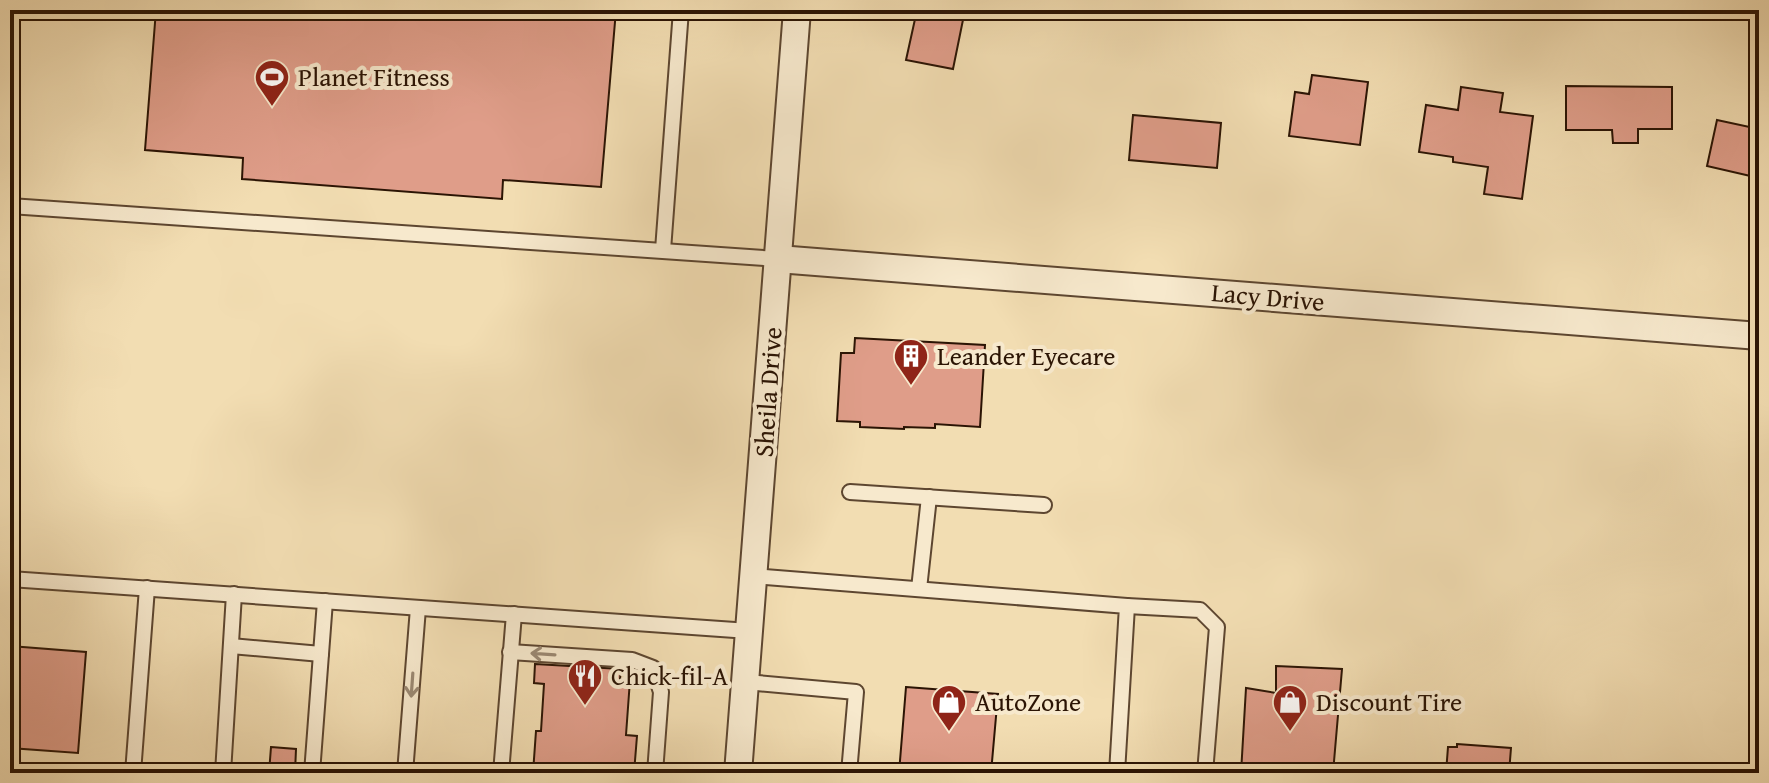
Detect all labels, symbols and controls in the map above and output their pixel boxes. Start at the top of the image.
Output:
place label: Planet Fitness [298,57,450,96]
sports icon: Planet Fitness [253,58,291,108]
street label: Lacy Drive [1210,272,1326,321]
street label: Sheila Drive [743,326,792,458]
place label: Leander Eyecare [937,336,1115,375]
building icon: Leander Eyecare [892,337,930,387]
one-way arrow [530,646,557,661]
place label: Chick-fil-A [611,656,728,695]
restaurant icon: Chick-fil-A [566,657,604,707]
one-way arrow [404,671,419,698]
place label: AutoZone [975,682,1081,721]
place label: Discount Tire [1316,682,1462,721]
shop icon: AutoZone [930,683,968,733]
shop icon: Discount Tire [1271,683,1309,733]

